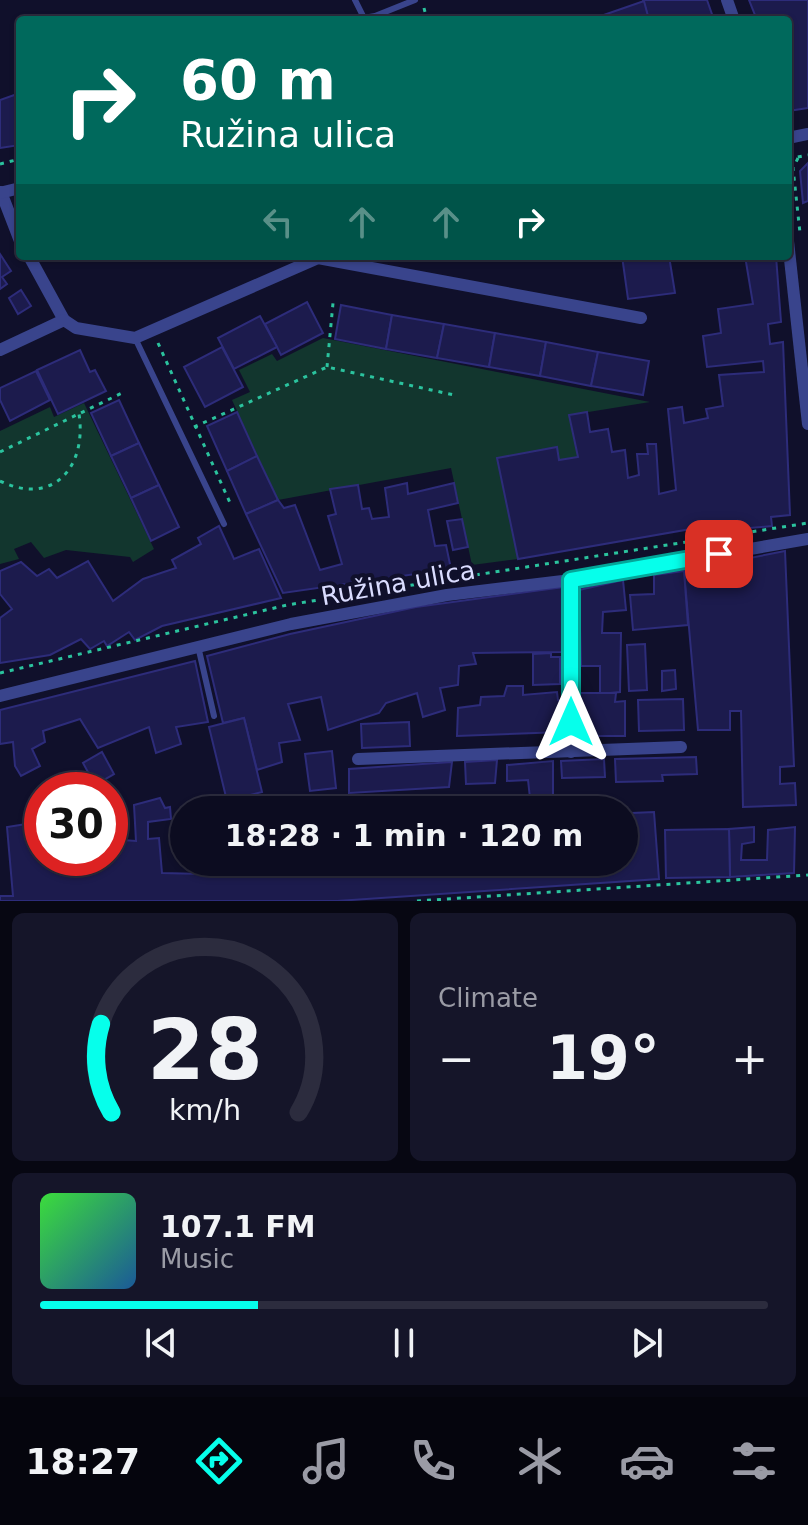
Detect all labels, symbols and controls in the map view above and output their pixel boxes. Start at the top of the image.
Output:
text: 60 m [180,47,336,112]
icon: right [48,48,152,152]
text: Ružina ulica [180,114,396,155]
icon: left [256,200,300,244]
icon: ahead [340,200,384,244]
icon: ahead [424,200,468,244]
icon: right [508,200,552,244]
pin [685,520,753,588]
icon: arrive [697,532,741,576]
street label: Ružina ulica [319,555,477,611]
position arrow [529,680,613,764]
speed limit sign: 30 [24,772,128,876]
text: 18:28 · 1 min · 120 m [225,818,583,853]
text: Climate [438,983,538,1013]
text: 28 [147,1002,263,1099]
text: 19° [546,1023,660,1093]
text: − [438,1033,475,1084]
text: + [731,1033,768,1084]
text: km/h [169,1093,241,1127]
text: 107.1 FM [160,1209,316,1244]
text: Music [160,1244,234,1274]
icon: previous [139,1321,183,1365]
icon: pause [382,1321,426,1365]
icon: next [625,1321,669,1365]
icon: directions [191,1433,247,1489]
icon: music [298,1433,354,1489]
icon: phone [405,1433,461,1489]
icon: climate [512,1433,568,1489]
icon: car [619,1433,675,1489]
icon: filters [726,1433,782,1489]
text: 18:27 [26,1441,140,1482]

